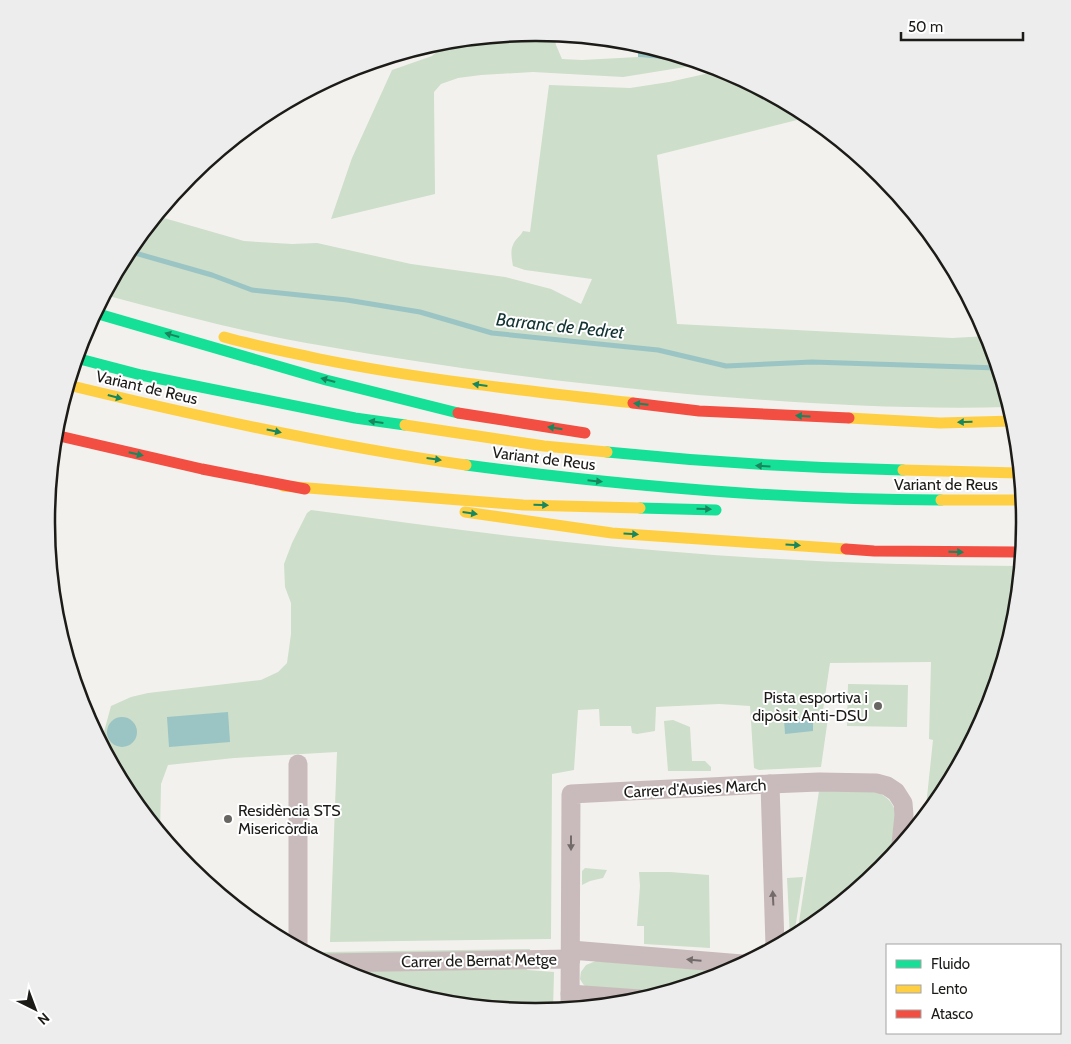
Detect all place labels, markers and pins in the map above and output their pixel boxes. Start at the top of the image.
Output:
place label: Pista esportiva i dipòsit Anti-DSU [752,688,868,725]
marker: Pista esportiva i dipòsit Anti-DSU [872,700,884,712]
place label: Residència STS Misericòrdia [238,801,341,838]
marker: Residència STS Misericòrdia [222,813,234,825]

